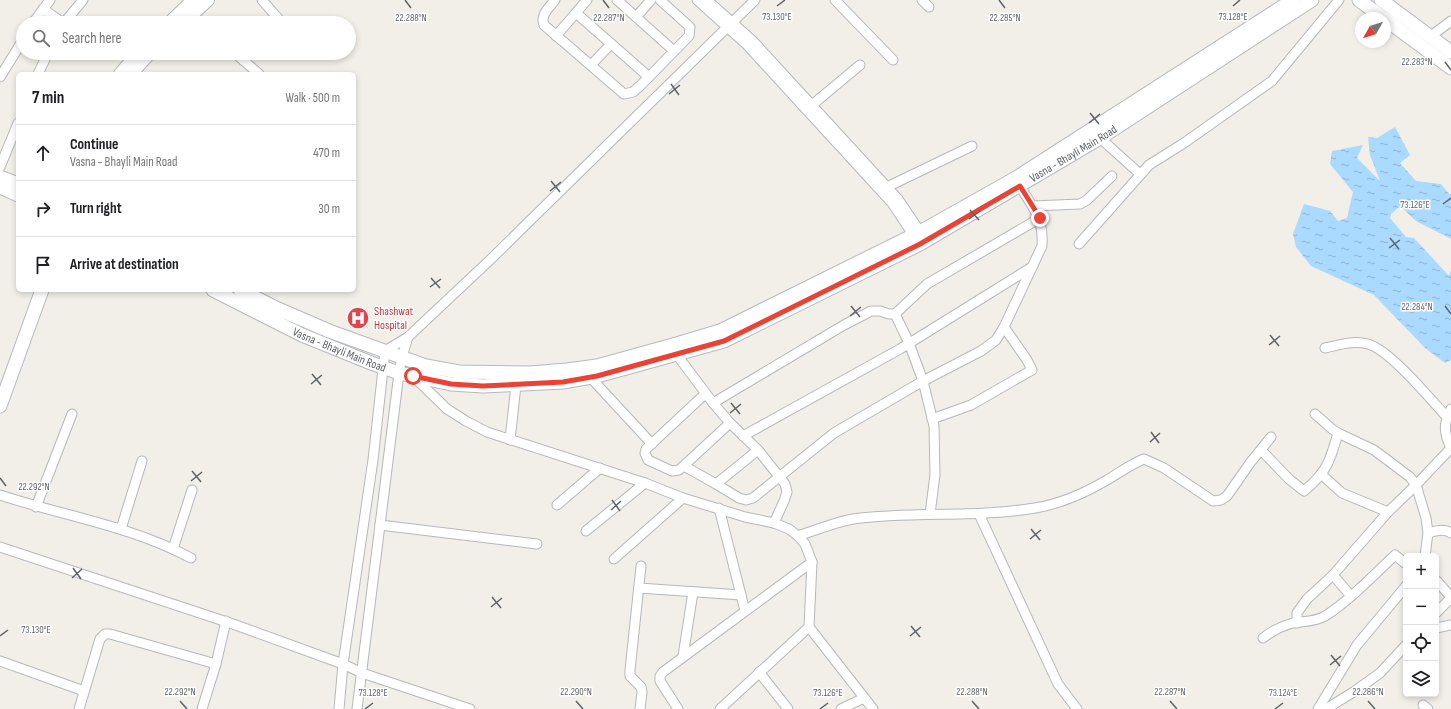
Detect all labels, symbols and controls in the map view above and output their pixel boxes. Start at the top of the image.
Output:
text: 73.130°E [762,11,792,23]
text: 73.128°E [1218,11,1248,23]
text: 22.288°N [395,12,427,24]
text: 22.287°N [593,12,625,24]
text: 22.285°N [989,12,1021,24]
north arrow [1355,12,1391,48]
search box [16,16,356,60]
icon: search [30,27,52,49]
text: Search here [62,29,122,48]
text: 22.283°N [1401,56,1433,68]
text: 7 min [32,88,64,108]
text: Walk · 500 m [286,90,340,106]
street label: Vasna - Bhayli Main Road [1027,122,1120,186]
text: Continue [70,135,119,154]
icon: ahead [32,142,54,164]
text: 470 m [313,145,340,161]
text: Vasna - Bhayli Main Road [70,154,178,170]
icon: right [32,198,54,220]
text: Turn right [70,199,122,218]
text: 73.126°E [1400,199,1430,211]
text: 30 m [318,201,340,217]
route end [1031,209,1049,227]
icon: arrive [32,254,54,276]
text: Arrive at destination [70,255,179,274]
text: 22.284°N [1401,301,1433,313]
place label: Shashwat Hospital [374,304,414,333]
hospital icon: Shashwat Hospital [345,305,371,331]
street label: Vasna - Bhayli Main Road [290,325,388,376]
route start [404,367,422,385]
text: 22.292°N [18,481,50,493]
map controls [1403,553,1439,697]
button: + [1403,553,1439,589]
button: − [1403,589,1439,625]
text: 73.130°E [21,624,51,636]
button: locate [1403,625,1439,661]
button: layers [1403,661,1439,697]
text: 22.292°N [164,686,196,698]
text: 22.290°N [560,686,592,698]
text: 22.288°N [956,686,988,698]
text: 22.287°N [1154,686,1186,698]
text: 22.286°N [1352,686,1384,698]
text: 73.128°E [358,687,388,699]
text: 73.126°E [813,687,843,699]
text: 73.124°E [1269,687,1297,699]

